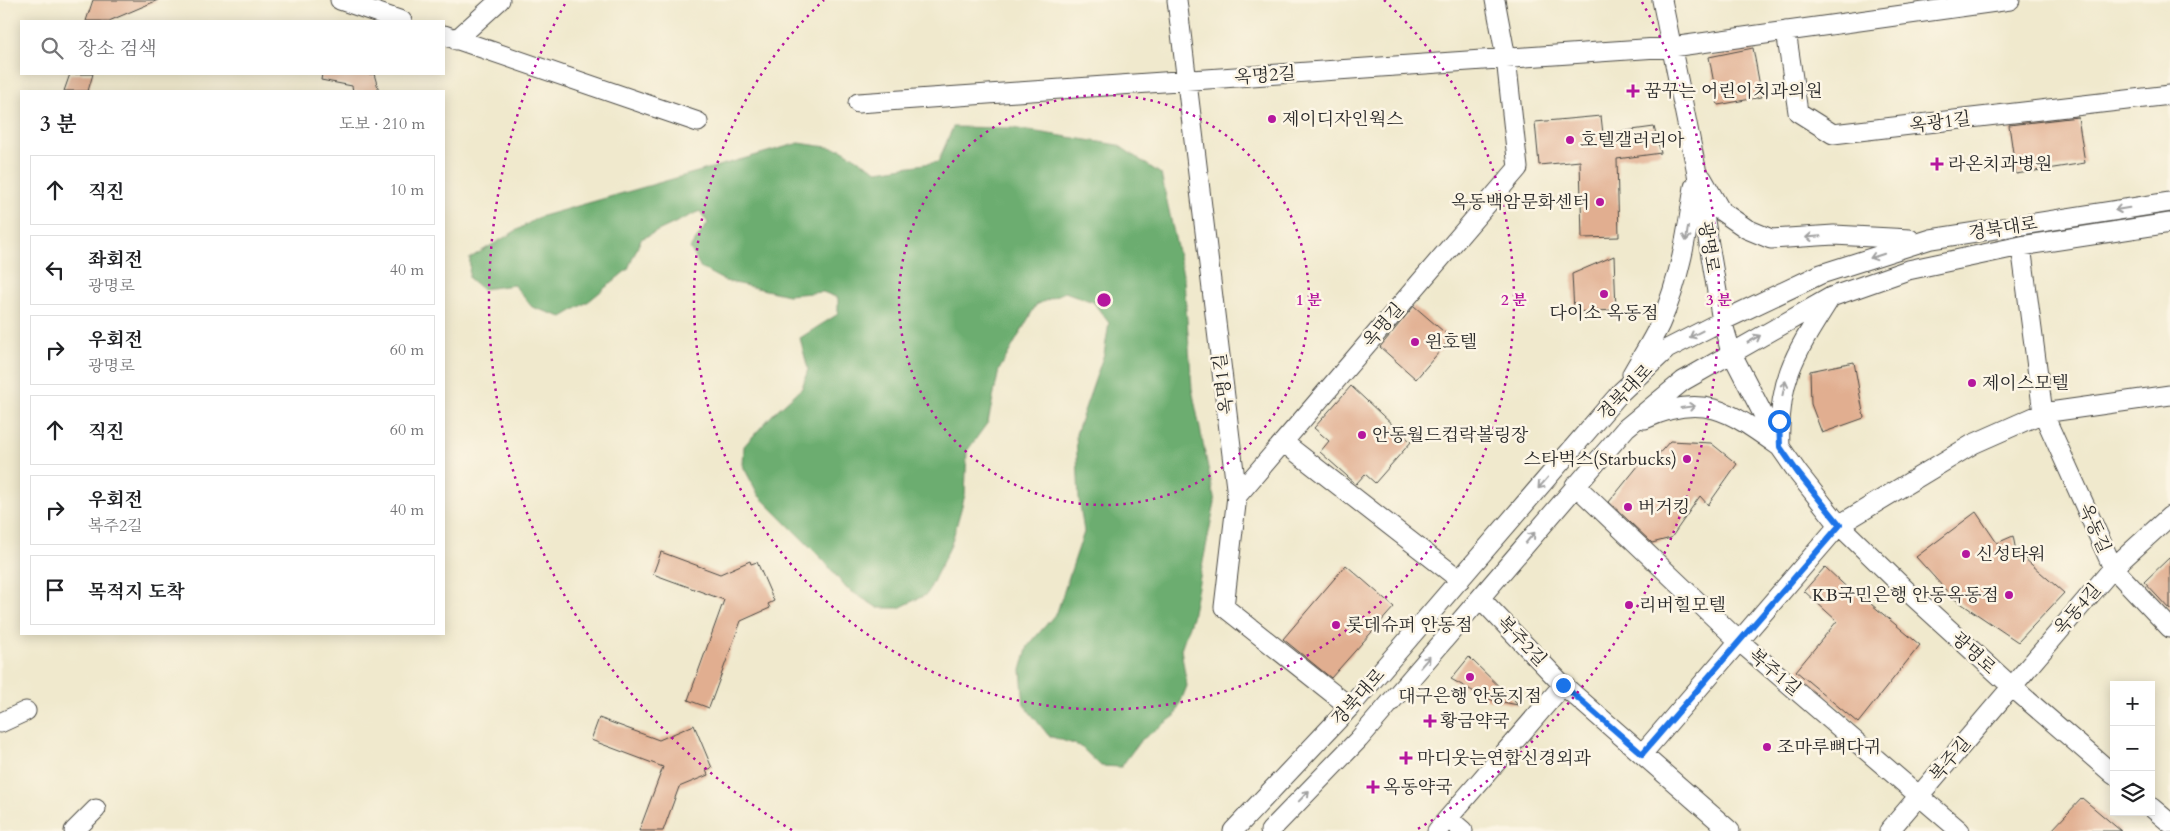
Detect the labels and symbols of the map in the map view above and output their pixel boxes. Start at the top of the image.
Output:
street label: 옥명2길 [1234,61,1297,90]
place label: 꿈꾸는 어린이치과의원 [1644,79,1823,104]
marker: 꿈꾸는 어린이치과의원 [1626,84,1640,98]
street label: 옥광1길 [1908,106,1972,139]
place label: 제이디자인웍스 [1282,107,1404,132]
marker: 제이디자인웍스 [1266,113,1278,125]
place label: 호텔갤러리아 [1580,128,1685,153]
marker: 호텔갤러리아 [1564,134,1576,146]
place label: 라온치과병원 [1948,152,2052,177]
marker: 라온치과병원 [1930,157,1944,171]
place label: 옥동백암문화센터 [1451,190,1590,215]
marker: 옥동백암문화센터 [1594,196,1606,208]
one-way arrow [2114,205,2130,215]
street label: 경북대로 [1967,211,2039,246]
street label: 광명로 [1692,219,1725,275]
one-way arrow [1682,225,1692,241]
one-way arrow [1805,232,1821,242]
one-way arrow [1869,251,1885,261]
marker: 다이소 옥동점 [1598,288,1610,300]
text: 1 분 [1296,290,1322,310]
text: 2 분 [1501,290,1527,310]
text: 3 분 [1706,290,1732,310]
centre of rings [1095,291,1113,309]
street label: 옥명길 [1357,297,1410,353]
place label: 다이소 옥동점 [1549,301,1659,326]
place label: 윈호텔 [1425,330,1477,355]
one-way arrow [1689,330,1704,339]
one-way arrow [1746,334,1761,344]
marker: 윈호텔 [1409,336,1421,348]
street label: 옥명1길 [1207,352,1240,416]
street label: 경북대로 [1592,359,1659,426]
place label: 제이스모텔 [1982,371,2069,396]
marker: 제이스모텔 [1966,377,1978,389]
one-way arrow [1780,381,1789,397]
one-way arrow [1679,401,1695,411]
route start [1768,410,1791,433]
place label: 안동월드컵락볼링장 [1372,423,1529,448]
marker: 안동월드컵락볼링장 [1356,429,1368,441]
place label: 스타벅스(Starbucks) [1524,447,1677,472]
marker: 스타벅스(Starbucks) [1681,453,1693,465]
one-way arrow [1538,476,1549,489]
place label: 버거킹 [1638,495,1690,520]
street label: 옥동길 [2073,499,2117,557]
marker: 버거킹 [1622,501,1634,513]
one-way arrow [1524,532,1536,545]
place label: 신성타워 [1976,542,2046,567]
marker: 신성타워 [1960,548,1972,560]
street label: 옥동4길 [2048,578,2107,641]
place label: KB국민은행 안동옥동점 [1812,583,1999,608]
marker: KB국민은행 안동옥동점 [2003,589,2015,601]
place label: 리버힐모텔 [1639,593,1726,618]
marker: 리버힐모텔 [1623,599,1635,611]
street label: 복주2길 [1491,611,1552,672]
place label: 롯데슈퍼 안동점 [1346,613,1473,638]
marker: 롯데슈퍼 안동점 [1330,619,1342,631]
street label: 광명로 [1946,626,2001,680]
street label: 복주1길 [1743,643,1806,702]
one-way arrow [1419,656,1430,669]
street label: 경북대로 [1326,663,1391,732]
marker: 대구은행 안동지점 [1464,671,1476,683]
route end [1552,674,1575,697]
place label: 대구은행 안동지점 [1398,684,1542,709]
place label: 황금약국 [1440,709,1510,734]
marker: 황금약국 [1424,715,1436,727]
street label: 복주길 [1924,731,1977,787]
place label: 조마루뼈다귀 [1777,735,1881,760]
marker: 조마루뼈다귀 [1761,741,1773,753]
place label: 마디웃는연합신경외과 [1417,746,1591,771]
marker: 마디웃는연합신경외과 [1399,751,1413,765]
place label: 옥동약국 [1383,775,1453,800]
marker: 옥동약국 [1367,781,1379,793]
one-way arrow [1298,790,1310,802]

